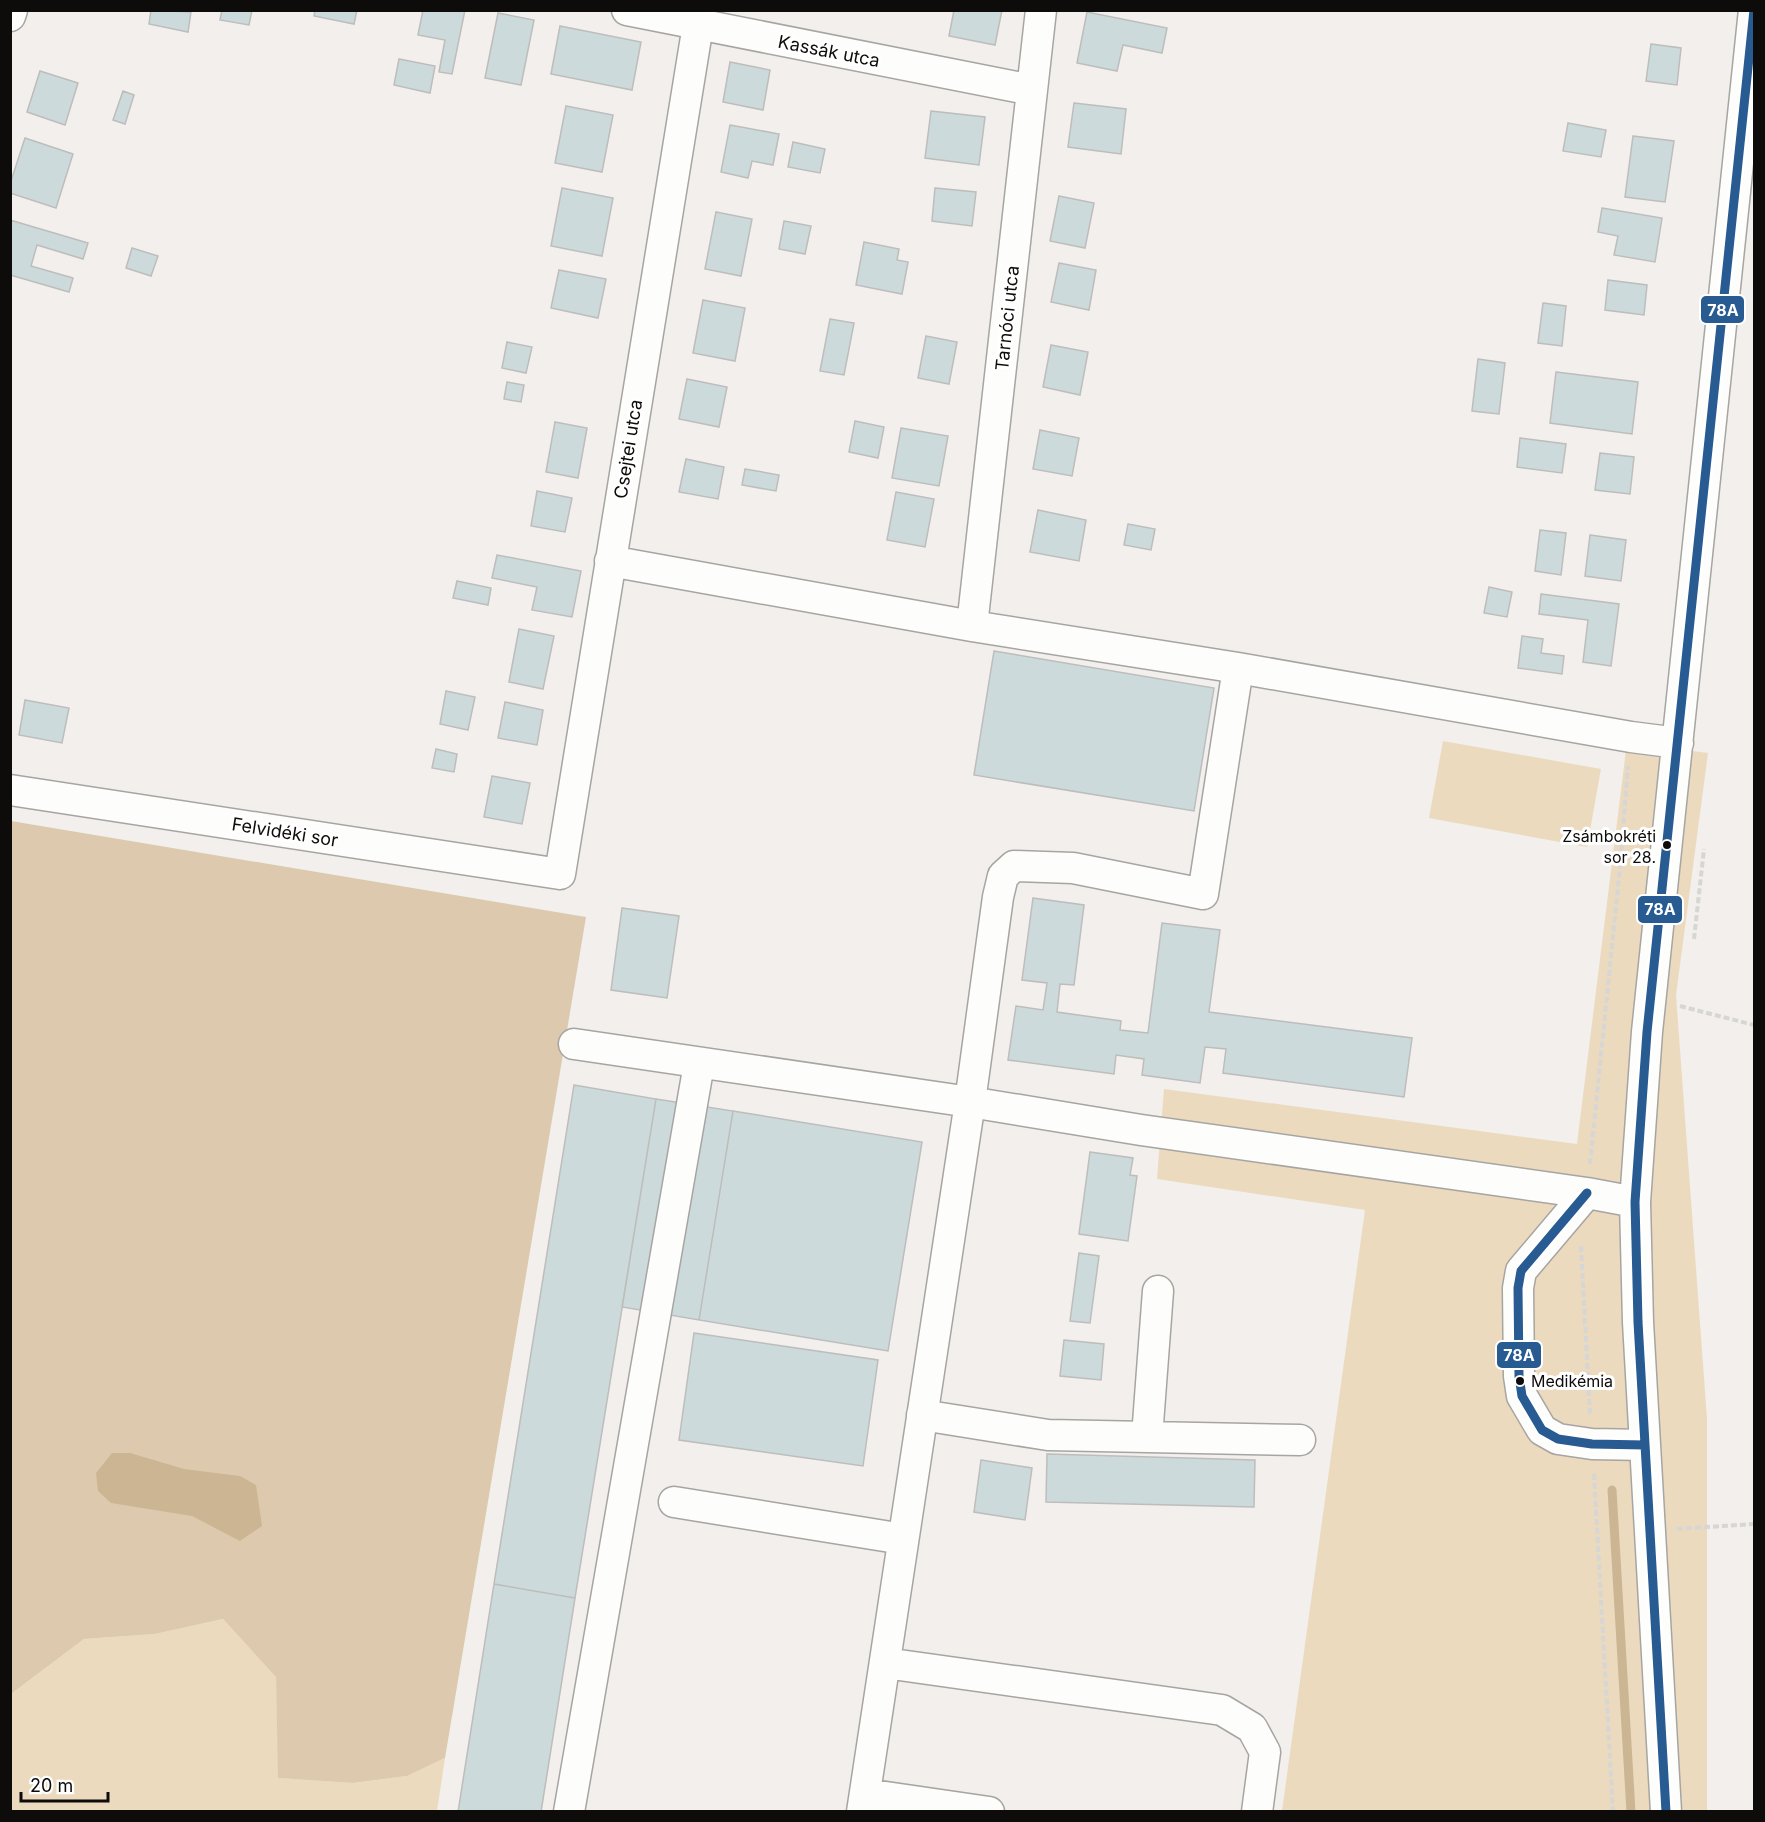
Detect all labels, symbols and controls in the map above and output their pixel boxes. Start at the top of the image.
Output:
street label: Kassák utca [776,31,882,71]
street label: Tarnóci utca [991,264,1023,372]
line badge: 78A [1700,295,1745,324]
text: 78A [1707,300,1739,320]
street label: Csejtei utca [610,398,646,500]
street label: Felvidéki sor [230,813,340,851]
place label: Zsámbokréti sor 28. [1562,826,1656,867]
marker: Zsámbokréti sor 28. [1661,839,1673,851]
line badge: 78A [1637,895,1683,924]
text: 78A [1644,899,1676,919]
line badge: 78A [1496,1341,1542,1369]
text: 78A [1503,1345,1535,1365]
place label: Medikémia [1531,1371,1613,1391]
marker: Medikémia [1514,1375,1526,1387]
scale bar [21,1765,108,1803]
text: 20 m [30,1775,73,1796]

